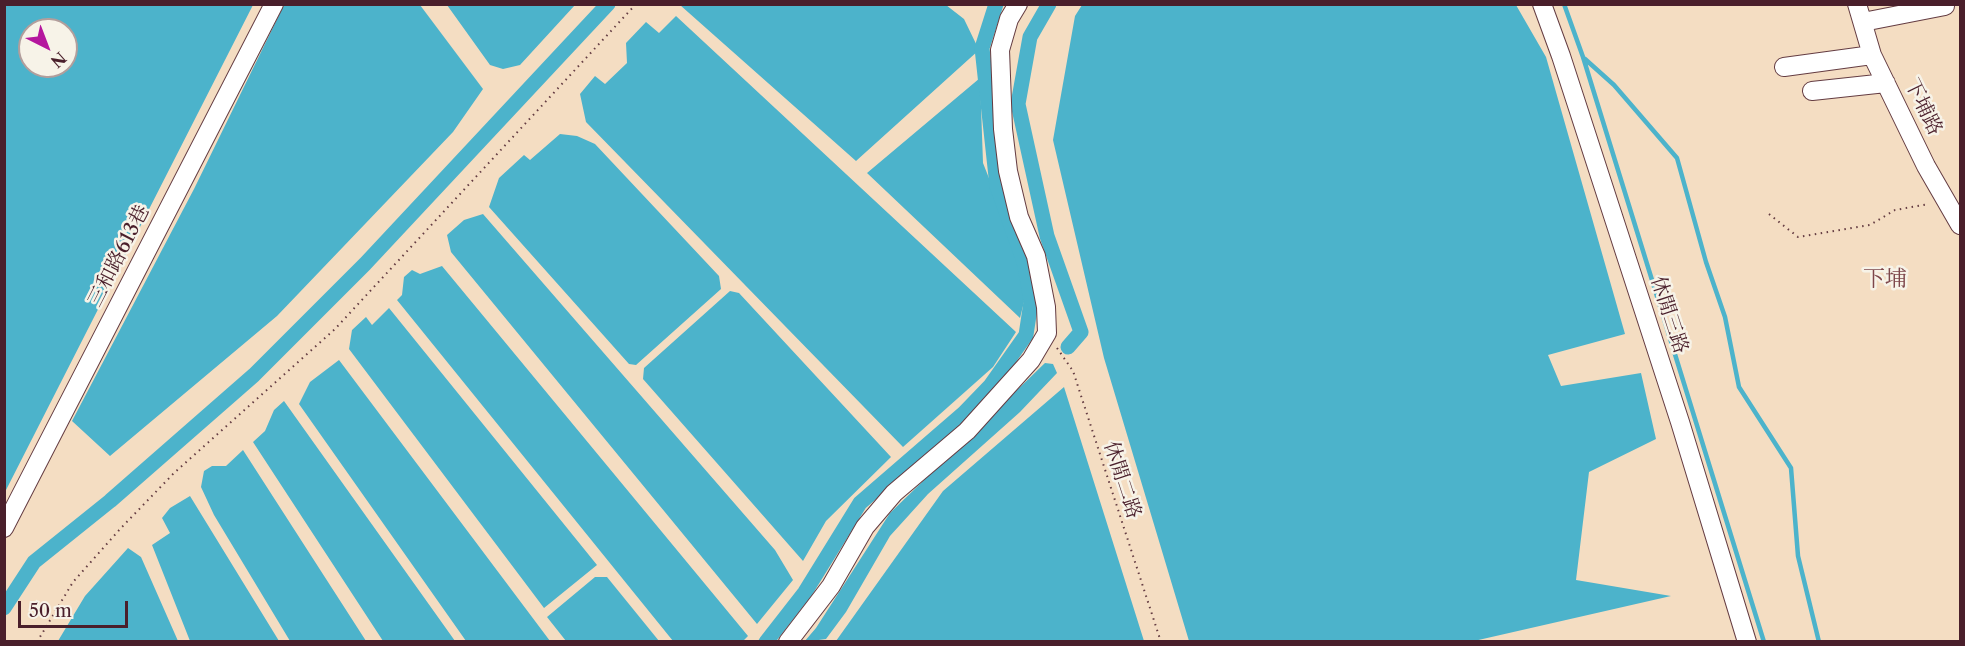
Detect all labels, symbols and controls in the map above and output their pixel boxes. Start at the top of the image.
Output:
north arrow [18,18,78,78]
text: N [47,48,71,72]
street label: 下埔路 [1899,75,1947,139]
street label: 三和路613巷 [83,201,155,311]
district label: 下埔 [1863,267,1907,293]
street label: 休閒三路 [1645,273,1693,357]
street label: 休閒二路 [1098,438,1146,522]
scale bar [21,589,130,627]
text: 50 m [29,600,72,622]

